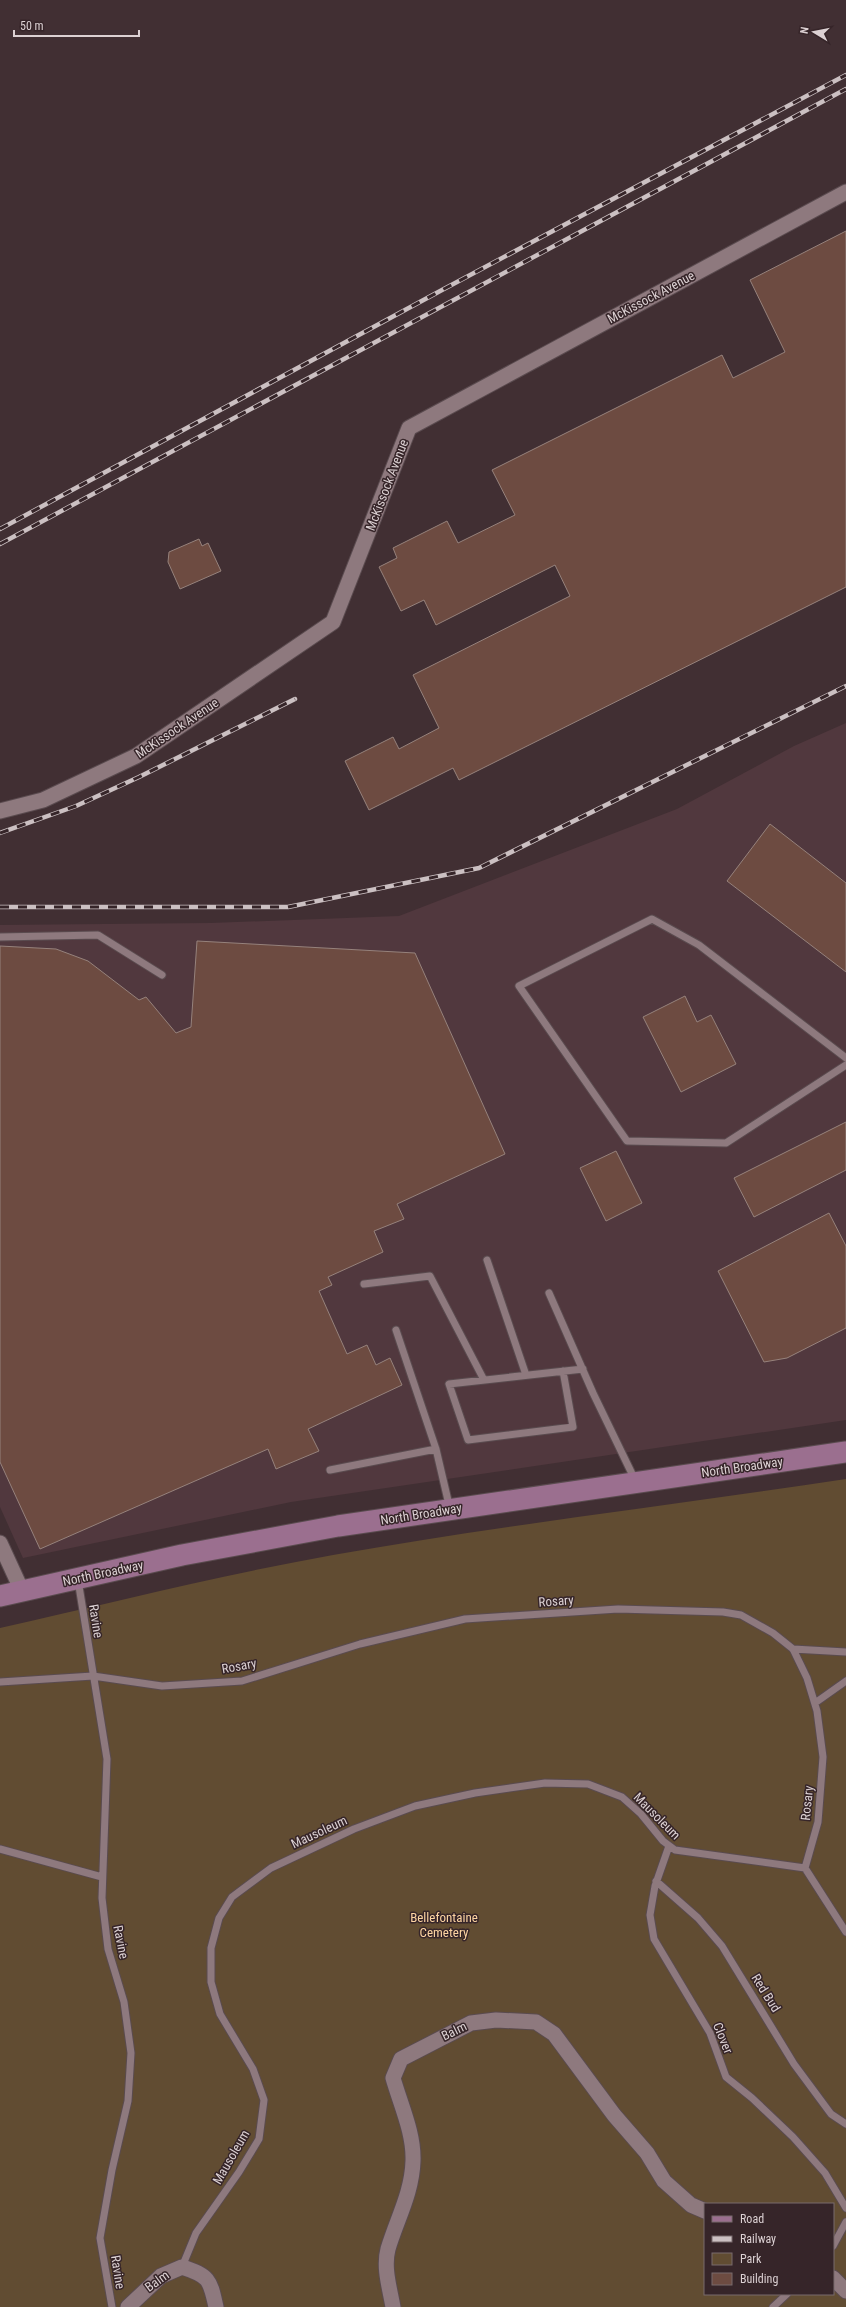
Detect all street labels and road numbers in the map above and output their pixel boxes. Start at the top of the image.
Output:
street label: McKissock Avenue [605,268,697,326]
street label: McKissock Avenue [363,437,411,533]
street label: McKissock Avenue [133,695,221,761]
street label: North Broadway [700,1454,784,1480]
street label: North Broadway [379,1500,463,1528]
street label: North Broadway [61,1557,145,1589]
street label: Rosary [538,1592,575,1610]
street label: Ravine [86,1603,106,1639]
street label: Rosary [220,1655,258,1676]
street label: Rosary [798,1784,816,1821]
street label: Mausoleum [631,1790,683,1842]
street label: Mausoleum [289,1813,349,1851]
street label: Ravine [110,1924,132,1960]
street label: Red Bud [748,1971,784,2015]
street label: Balm [439,2019,469,2043]
street label: Clover [710,2020,736,2056]
street label: Mausoleum [210,2127,252,2187]
street label: Ravine [108,2254,128,2290]
street label: Balm [142,2267,172,2295]

